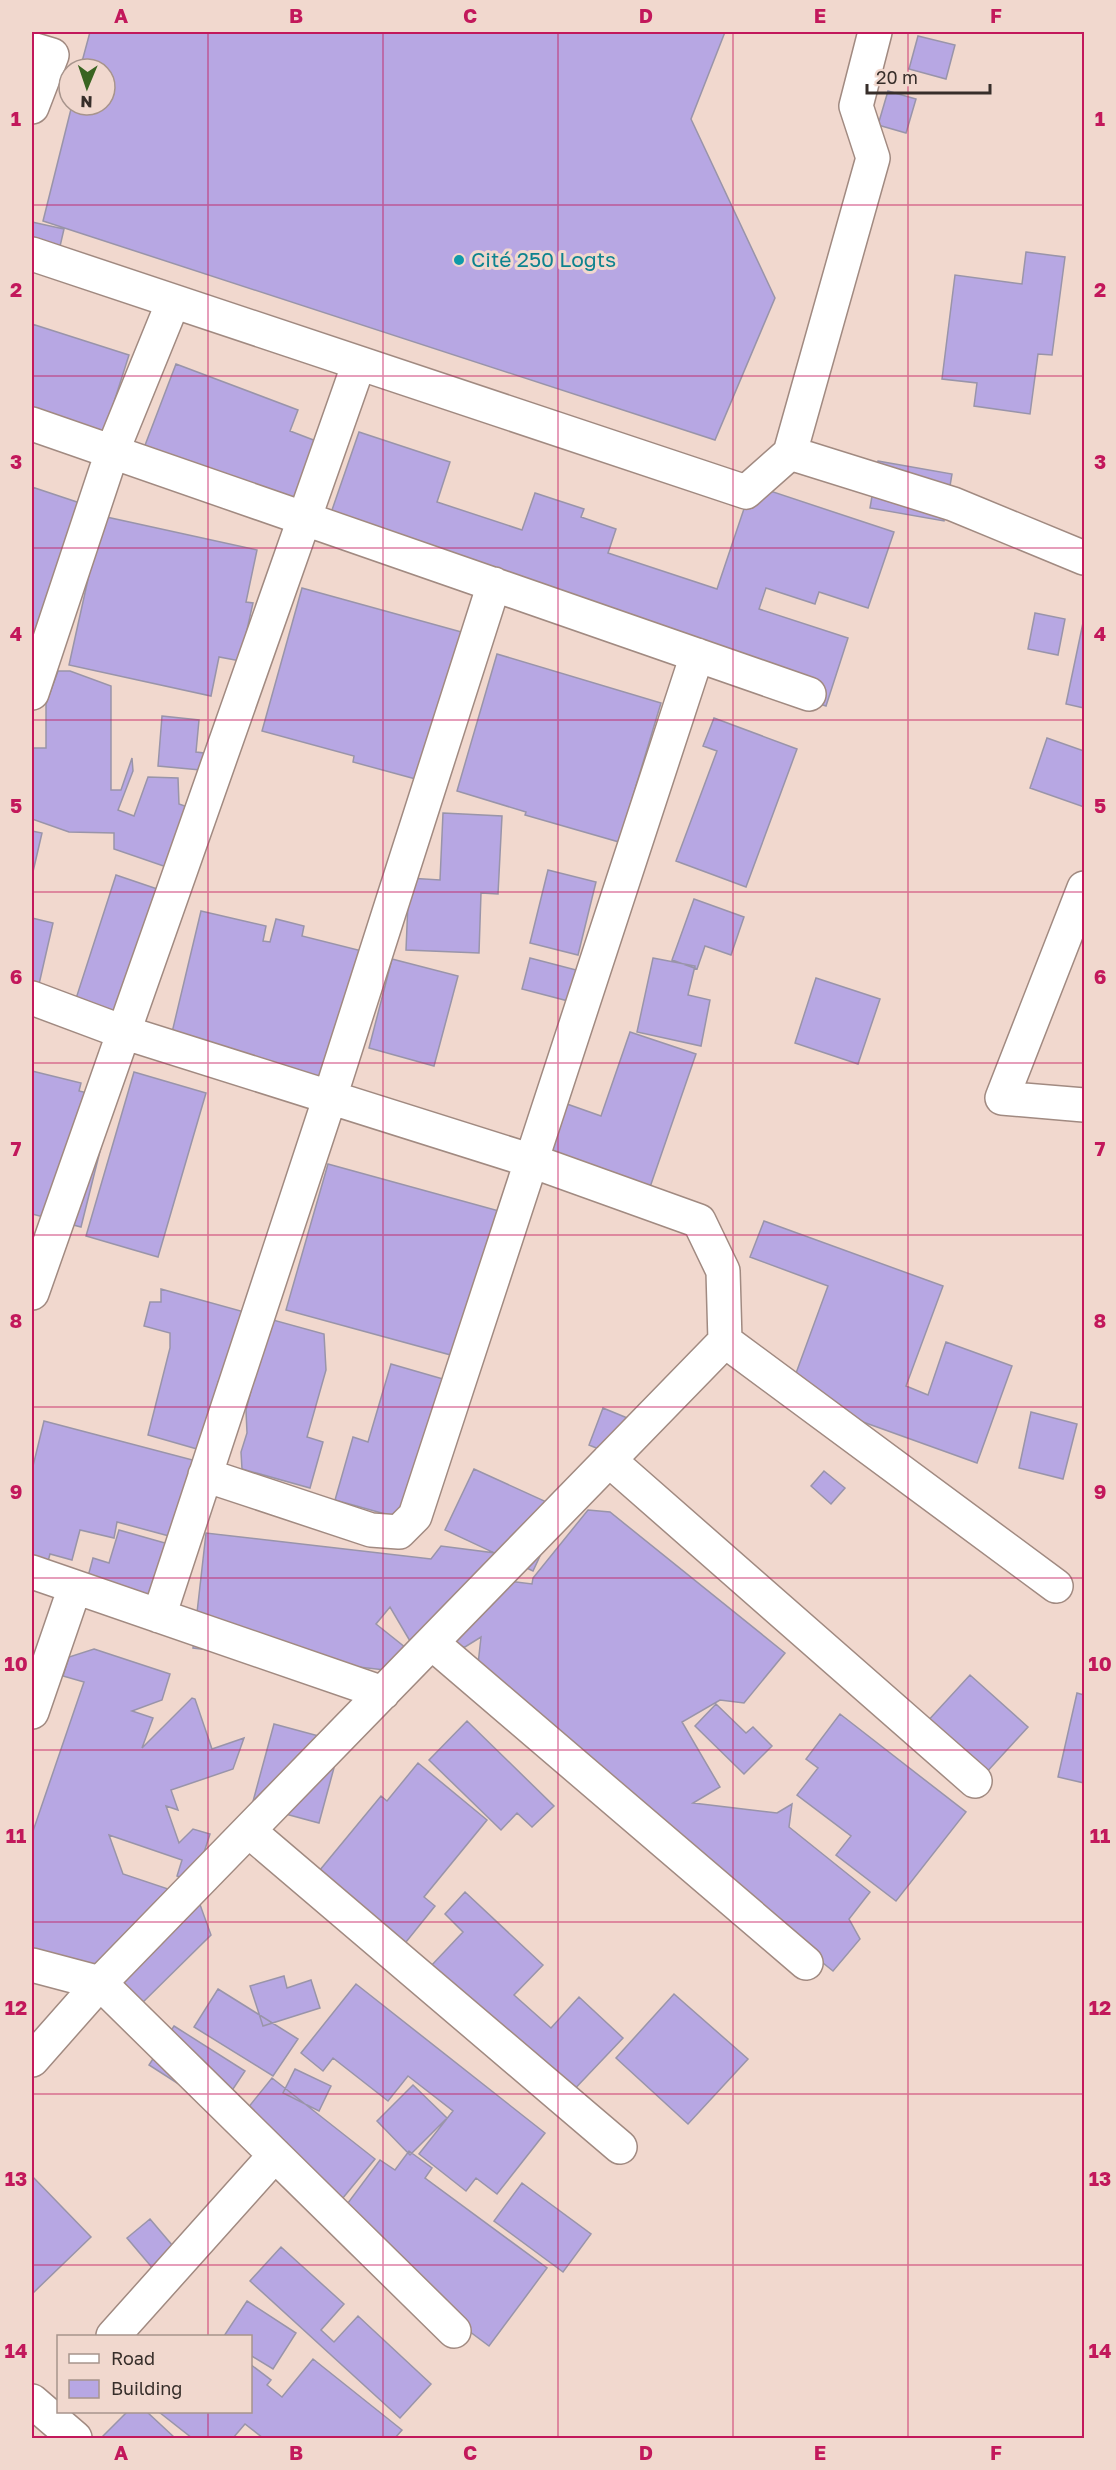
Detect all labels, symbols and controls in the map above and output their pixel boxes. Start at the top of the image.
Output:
text: A [114,3,128,27]
text: B [289,3,303,27]
text: C [463,3,477,27]
text: D [639,3,653,27]
text: E [814,3,826,27]
text: F [990,3,1002,27]
north arrow [57,57,117,117]
scale bar [867,57,990,95]
text: 20 m [876,66,918,88]
text: N [80,92,93,112]
text: 1 [11,106,21,130]
text: 1 [1095,106,1105,130]
place label: Cité 250 Logts [471,246,616,272]
marker: Cité 250 Logts [452,253,466,267]
text: 2 [10,277,22,301]
text: 2 [1094,277,1106,301]
text: 3 [10,449,22,473]
text: 3 [1094,449,1106,473]
text: 4 [10,621,22,645]
text: 4 [1094,621,1106,645]
text: 5 [10,793,22,817]
text: 5 [1094,793,1106,817]
text: 6 [10,964,22,988]
text: 6 [1094,964,1106,988]
text: 7 [11,1136,22,1160]
text: 7 [1095,1136,1106,1160]
text: 8 [10,1308,22,1332]
text: 8 [1094,1308,1106,1332]
text: 9 [10,1479,22,1503]
text: 9 [1094,1479,1106,1503]
text: 10 [4,1651,28,1675]
text: 10 [1088,1651,1112,1675]
text: 11 [6,1823,26,1847]
text: 11 [1090,1823,1110,1847]
text: 12 [5,1995,27,2019]
text: 12 [1089,1995,1111,2019]
text: 13 [5,2166,27,2190]
text: 13 [1089,2166,1111,2190]
legend [57,2335,252,2413]
text: 14 [5,2338,27,2362]
text: 14 [1089,2338,1111,2362]
text: Road [111,2347,155,2369]
text: Building [111,2377,182,2399]
text: A [114,2440,128,2464]
text: B [289,2440,303,2464]
text: C [463,2440,477,2464]
text: D [639,2440,653,2464]
text: E [814,2440,826,2464]
text: F [990,2440,1002,2464]

